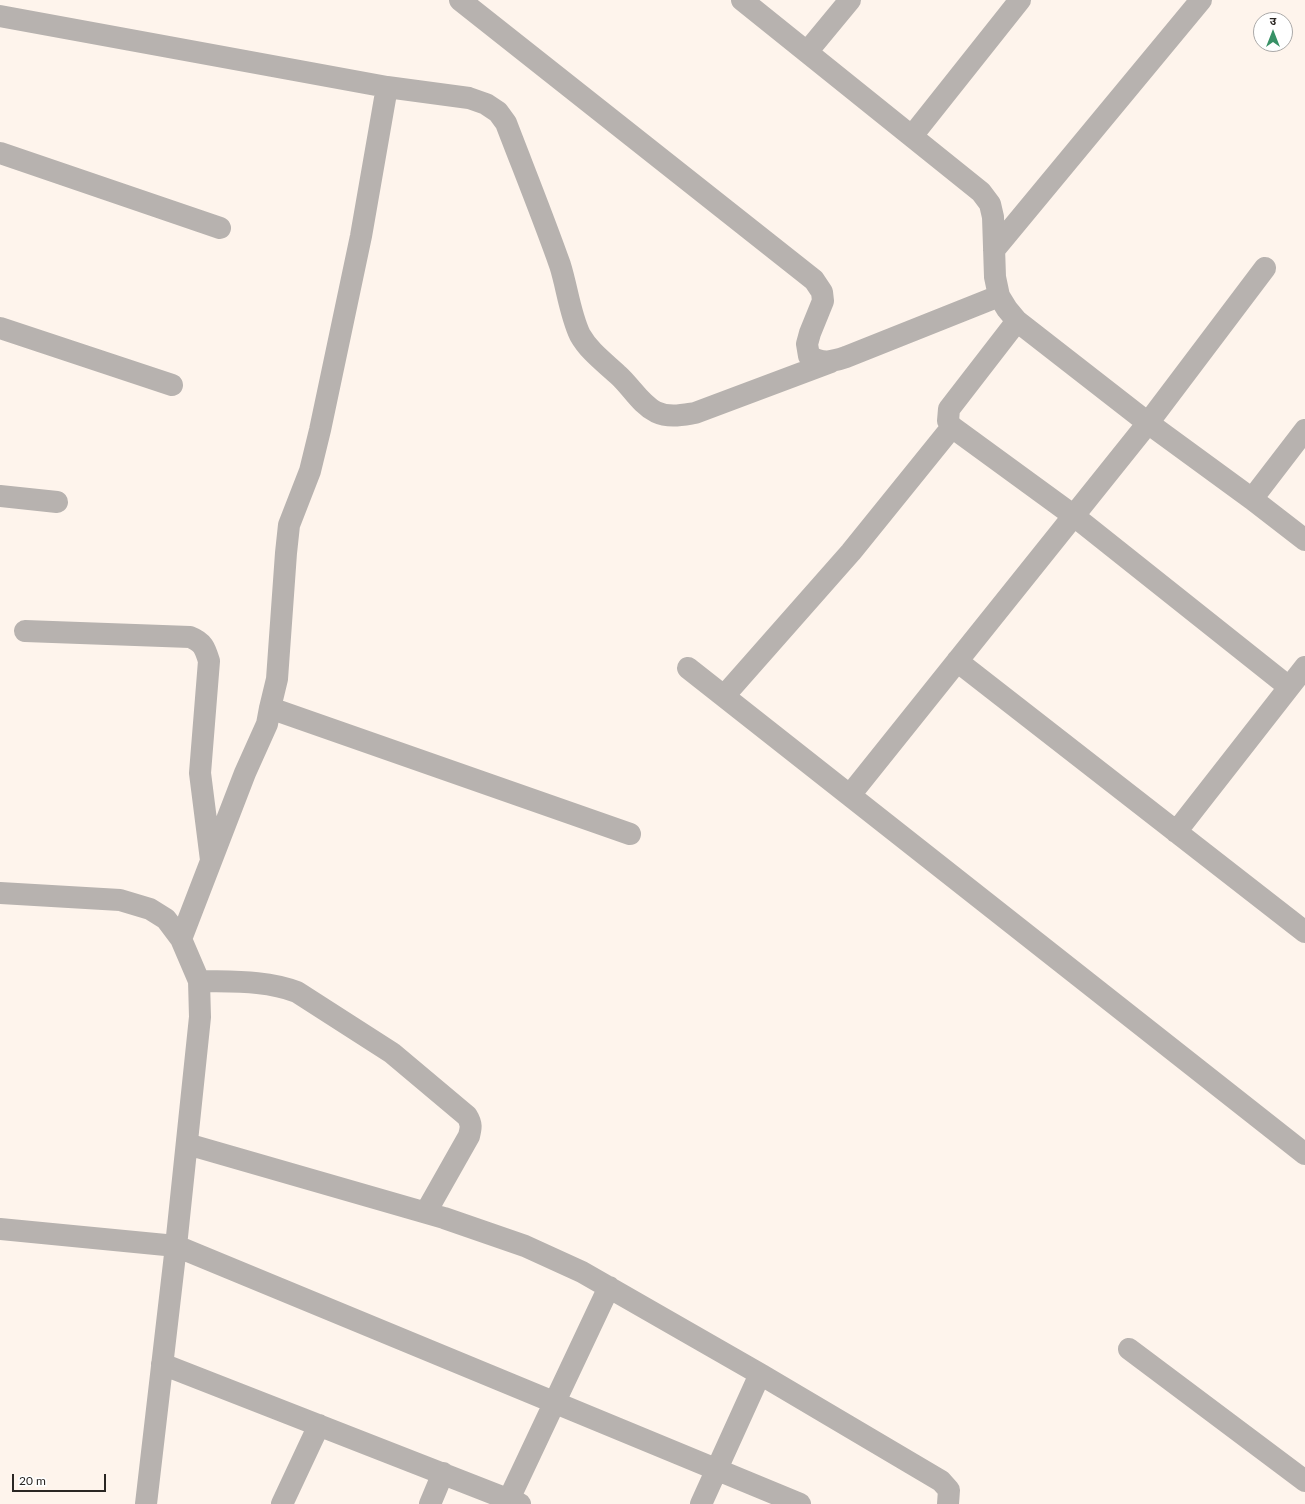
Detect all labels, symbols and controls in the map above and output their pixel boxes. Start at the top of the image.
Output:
north arrow [1253,12,1293,52]
text: उ [1270,14,1276,27]
scale bar [14,1466,108,1492]
text: 20 m [19,1473,46,1488]

